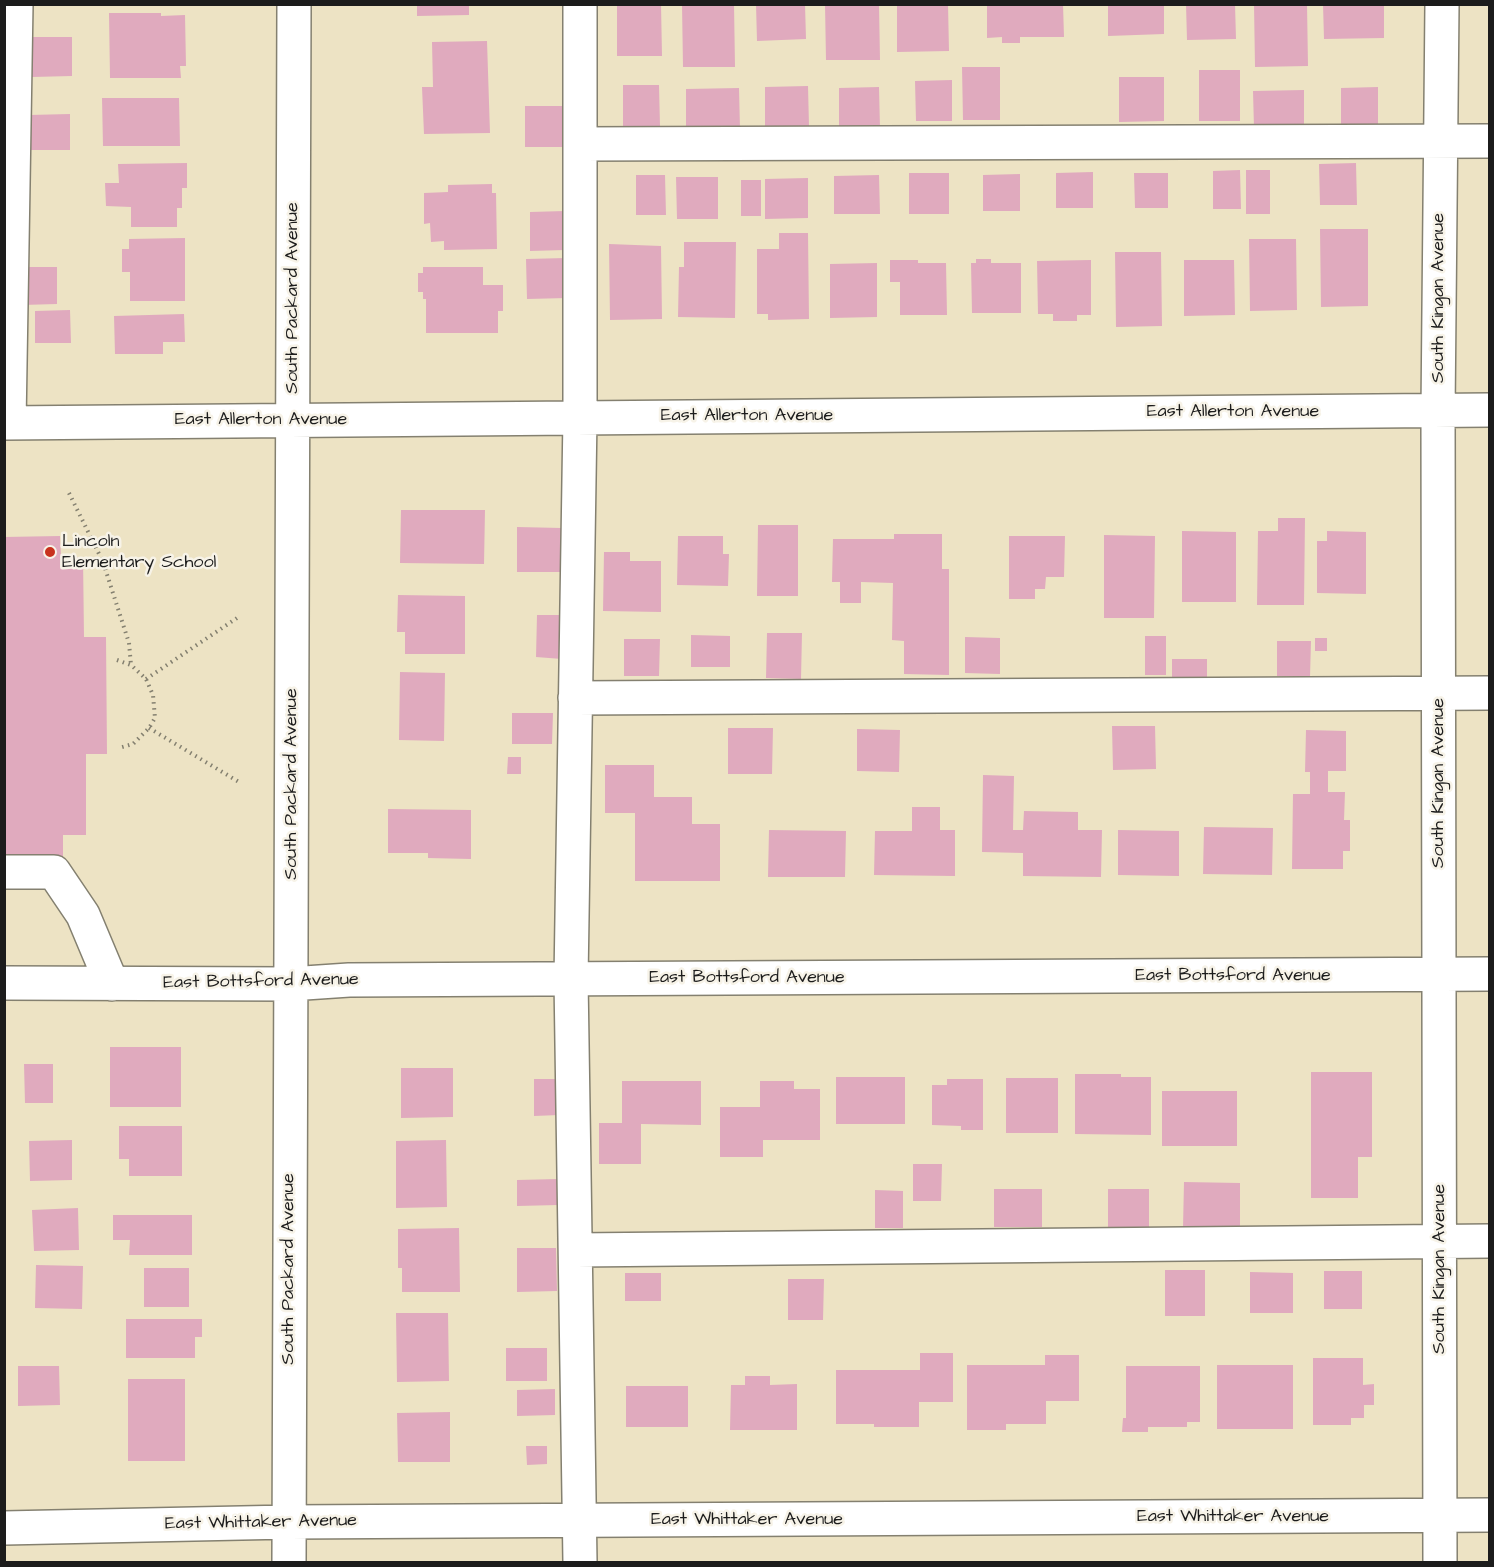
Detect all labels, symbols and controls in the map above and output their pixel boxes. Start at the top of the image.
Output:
street label: South Packard Avenue [282,202,304,394]
street label: South Kingan Avenue [1428,213,1450,383]
street label: East Allerton Avenue [1147,401,1319,423]
street label: East Allerton Avenue [661,405,833,427]
street label: East Allerton Avenue [175,409,347,431]
place label: Lincoln Elementary School [62,531,216,574]
marker: Lincoln Elementary School [43,545,57,559]
street label: South Packard Avenue [281,688,303,880]
street label: South Kingan Avenue [1428,698,1450,868]
street label: East Bottsford Avenue [1135,965,1331,987]
street label: East Bottsford Avenue [649,967,845,989]
street label: East Bottsford Avenue [163,969,359,995]
street label: South Packard Avenue [278,1173,300,1365]
street label: South Kingan Avenue [1429,1184,1451,1354]
street label: East Whittaker Avenue [1137,1506,1329,1528]
street label: East Whittaker Avenue [651,1509,843,1531]
street label: East Whittaker Avenue [165,1511,357,1535]

